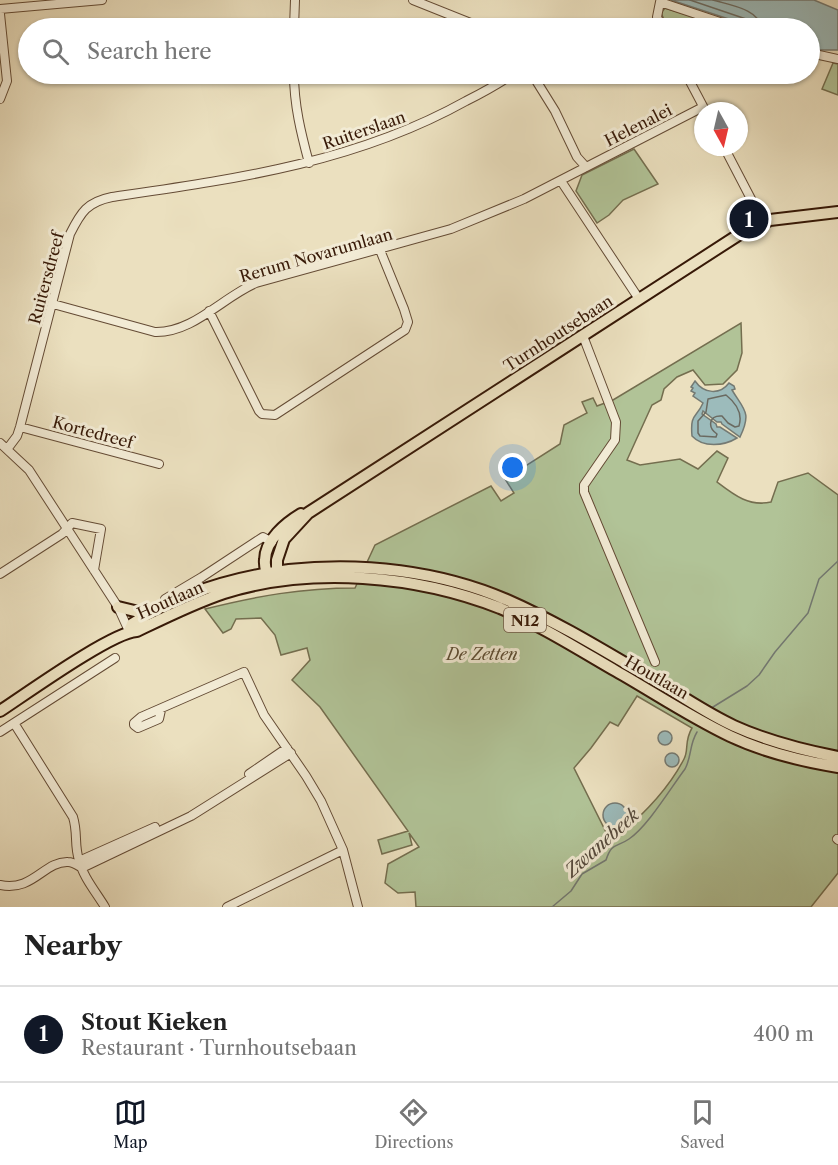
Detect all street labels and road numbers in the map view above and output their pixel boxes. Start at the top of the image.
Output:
street label: Helenalei [601,99,675,150]
street label: Ruiterslaan [320,106,408,154]
street label: Rerum Novarumlaan [237,224,395,286]
street label: Ruitersdreef [24,227,68,326]
street label: Turnhoutsebaan [500,290,616,376]
street label: Kortedreef [50,412,138,453]
street label: Houtlaan [134,577,206,623]
road number: N12 [504,608,546,632]
street label: Houtlaan [622,651,692,703]

